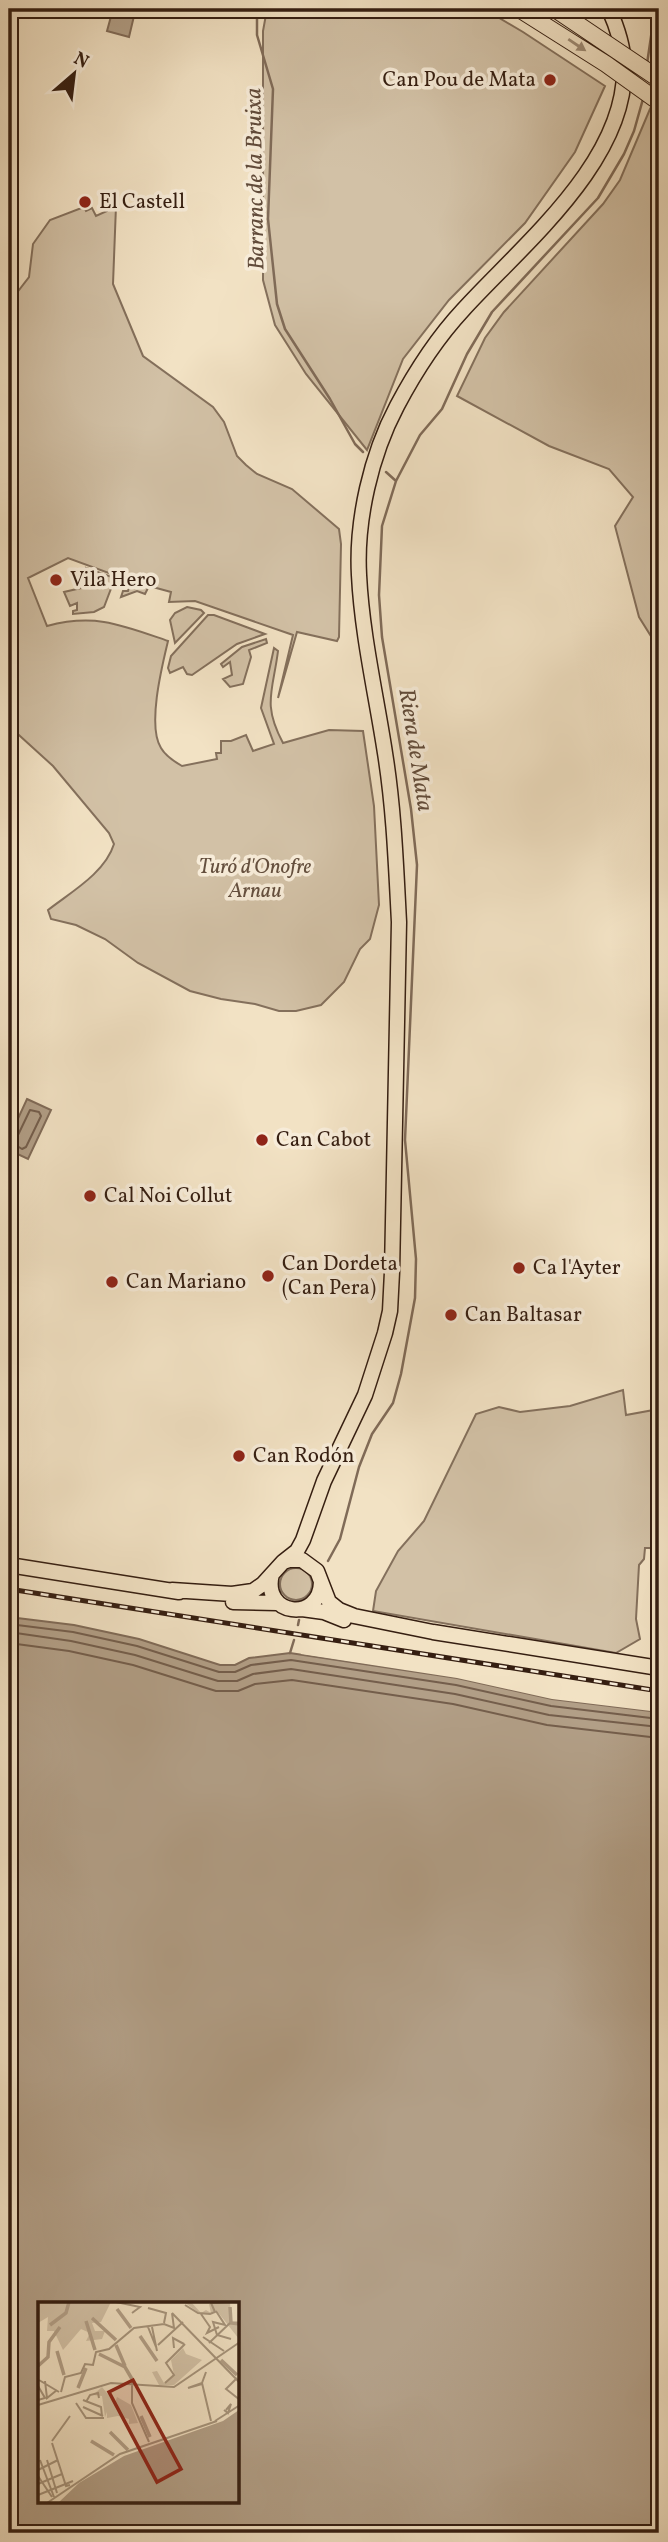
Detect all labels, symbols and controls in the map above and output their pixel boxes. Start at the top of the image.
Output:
north arrow [38,38,108,108]
one-way arrow [568,38,586,52]
text: N [69,46,93,76]
place label: Can Pou de Mata [383,66,536,95]
marker: Can Pou de Mata [542,72,558,88]
water label: Barranc de la Bruixa [238,87,274,270]
place label: El Castell [99,188,185,217]
marker: El Castell [77,194,93,210]
place label: Vila Hero [70,566,156,595]
marker: Vila Hero [48,572,64,588]
water label: Riera de Mata [389,686,441,814]
park label: Turó d'Onofre Arnau [199,853,312,906]
place label: Can Cabot [276,1126,371,1155]
marker: Can Cabot [254,1132,270,1148]
place label: Cal Noi Collut [104,1182,232,1211]
marker: Cal Noi Collut [82,1188,98,1204]
place label: Can Dordeta (Can Pera) [282,1250,398,1303]
place label: Ca l'Ayter [533,1254,621,1283]
marker: Ca l'Ayter [511,1260,527,1276]
place label: Can Mariano [126,1268,246,1297]
marker: Can Dordeta (Can Pera) [260,1268,276,1284]
marker: Can Mariano [104,1274,120,1290]
place label: Can Baltasar [465,1301,582,1330]
marker: Can Baltasar [443,1307,459,1323]
place label: Can Rodón [253,1442,355,1471]
marker: Can Rodón [231,1448,247,1464]
inset map [38,2302,240,2504]

